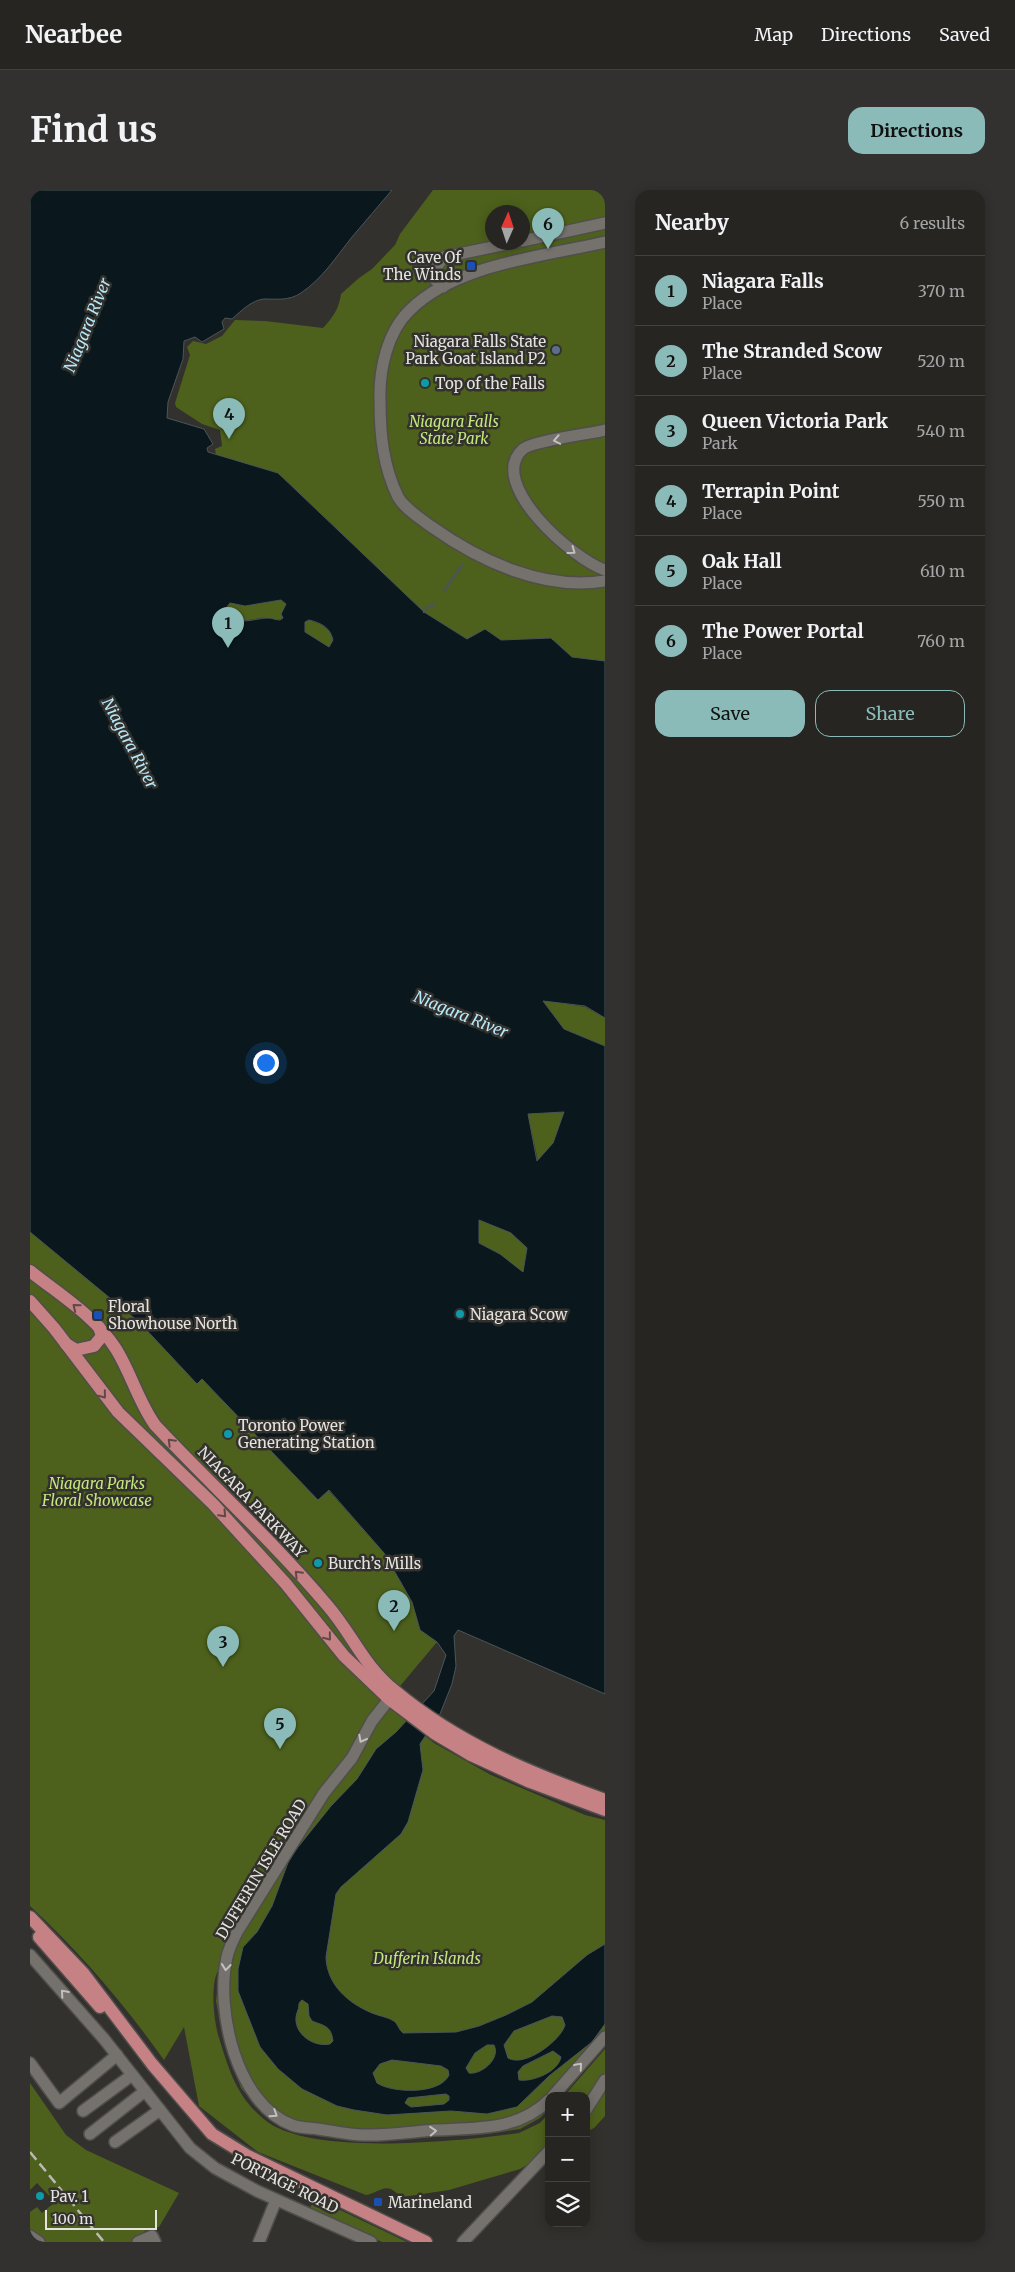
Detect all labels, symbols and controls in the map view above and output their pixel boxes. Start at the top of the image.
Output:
text: Nearbee [25,19,122,50]
text: Map [755,23,793,46]
text: Directions [821,23,911,46]
text: Saved [939,23,990,46]
button: Directions [848,107,985,154]
text: Find us [30,108,157,152]
north arrow [485,205,530,250]
pin: 6 [532,208,564,249]
text: Nearby [655,209,729,236]
text: 6 results [900,213,965,233]
place label: Cave Of The Winds [383,248,462,284]
marker: Cave Of The Winds [465,260,477,272]
text: Niagara Falls [702,269,824,293]
water label: Niagara River [59,274,115,375]
text: 1 [667,281,675,301]
text: 370 m [918,281,965,301]
text: Place [702,293,742,313]
place label: Niagara Falls State Park Goat Island P2 [405,332,546,368]
text: The Stranded Scow [702,339,882,363]
marker: Niagara Falls State Park Goat Island P2 [550,344,562,356]
text: 2 [666,351,676,371]
text: 520 m [917,351,965,371]
text: Place [702,363,742,383]
place label: Top of the Falls [435,374,545,393]
marker: Top of the Falls [419,377,431,389]
pin: 4 [213,398,245,439]
text: Queen Victoria Park [702,409,888,433]
park label: Niagara Falls State Park [409,412,499,448]
text: 3 [666,421,676,441]
text: 540 m [916,421,965,441]
text: Park [702,433,738,453]
one-way arrow [553,434,562,445]
text: Terrapin Point [702,479,839,503]
text: 4 [666,491,676,511]
text: 550 m [917,491,965,511]
text: Place [702,503,742,523]
one-way arrow [567,544,576,554]
text: Oak Hall [702,549,782,573]
text: 5 [666,561,676,581]
text: 610 m [920,561,965,581]
text: Place [702,573,742,593]
pin: 1 [212,607,244,648]
text: The Power Portal [702,619,864,643]
text: 6 [666,631,676,651]
text: 760 m [917,631,965,651]
text: Place [702,643,742,663]
button: Save [655,690,805,737]
button: Share [815,690,965,737]
water label: Niagara River [98,694,163,792]
water label: Niagara River [411,986,512,1042]
your location [253,1050,279,1076]
place label: Floral Showhouse North [108,1297,237,1333]
one-way arrow [73,1304,82,1312]
place label: Niagara Scow [470,1305,568,1324]
marker: Niagara Scow [454,1308,466,1320]
marker: Floral Showhouse North [92,1309,104,1321]
one-way arrow [98,1389,106,1398]
place label: Toronto Power Generating Station [238,1416,375,1452]
marker: Toronto Power Generating Station [222,1428,234,1440]
one-way arrow [168,1439,177,1448]
street label: NIAGARA PARKWAY [194,1442,310,1562]
park label: Niagara Parks Floral Showcase [41,1474,152,1510]
one-way arrow [217,1508,226,1517]
place label: Burch’s Mills [328,1554,421,1573]
marker: Burch’s Mills [312,1557,324,1569]
one-way arrow [295,1570,304,1579]
pin: 2 [378,1590,410,1631]
pin: 3 [207,1626,239,1667]
one-way arrow [323,1632,332,1641]
pin: 5 [264,1708,296,1749]
one-way arrow [359,1734,369,1743]
street label: DUFFERIN ISLE ROAD [212,1795,310,1943]
park label: Dufferin Islands [372,1949,481,1968]
one-way arrow [221,1963,232,1971]
one-way arrow [60,1989,69,1998]
one-way arrow [573,2063,582,2072]
map controls [545,2092,590,2227]
button: + [545,2092,590,2137]
one-way arrow [269,2108,278,2118]
one-way arrow [429,2125,437,2136]
button: − [545,2137,590,2182]
street label: PORTAGE ROAD [228,2149,342,2217]
button: layers [545,2182,590,2227]
place label: Pav. 1 [50,2187,89,2206]
marker: Pav. 1 [34,2190,46,2202]
place label: Marineland [388,2193,472,2212]
marker: Marineland [372,2196,384,2208]
scale bar [45,2207,158,2230]
text: 100 m [52,2210,93,2228]

